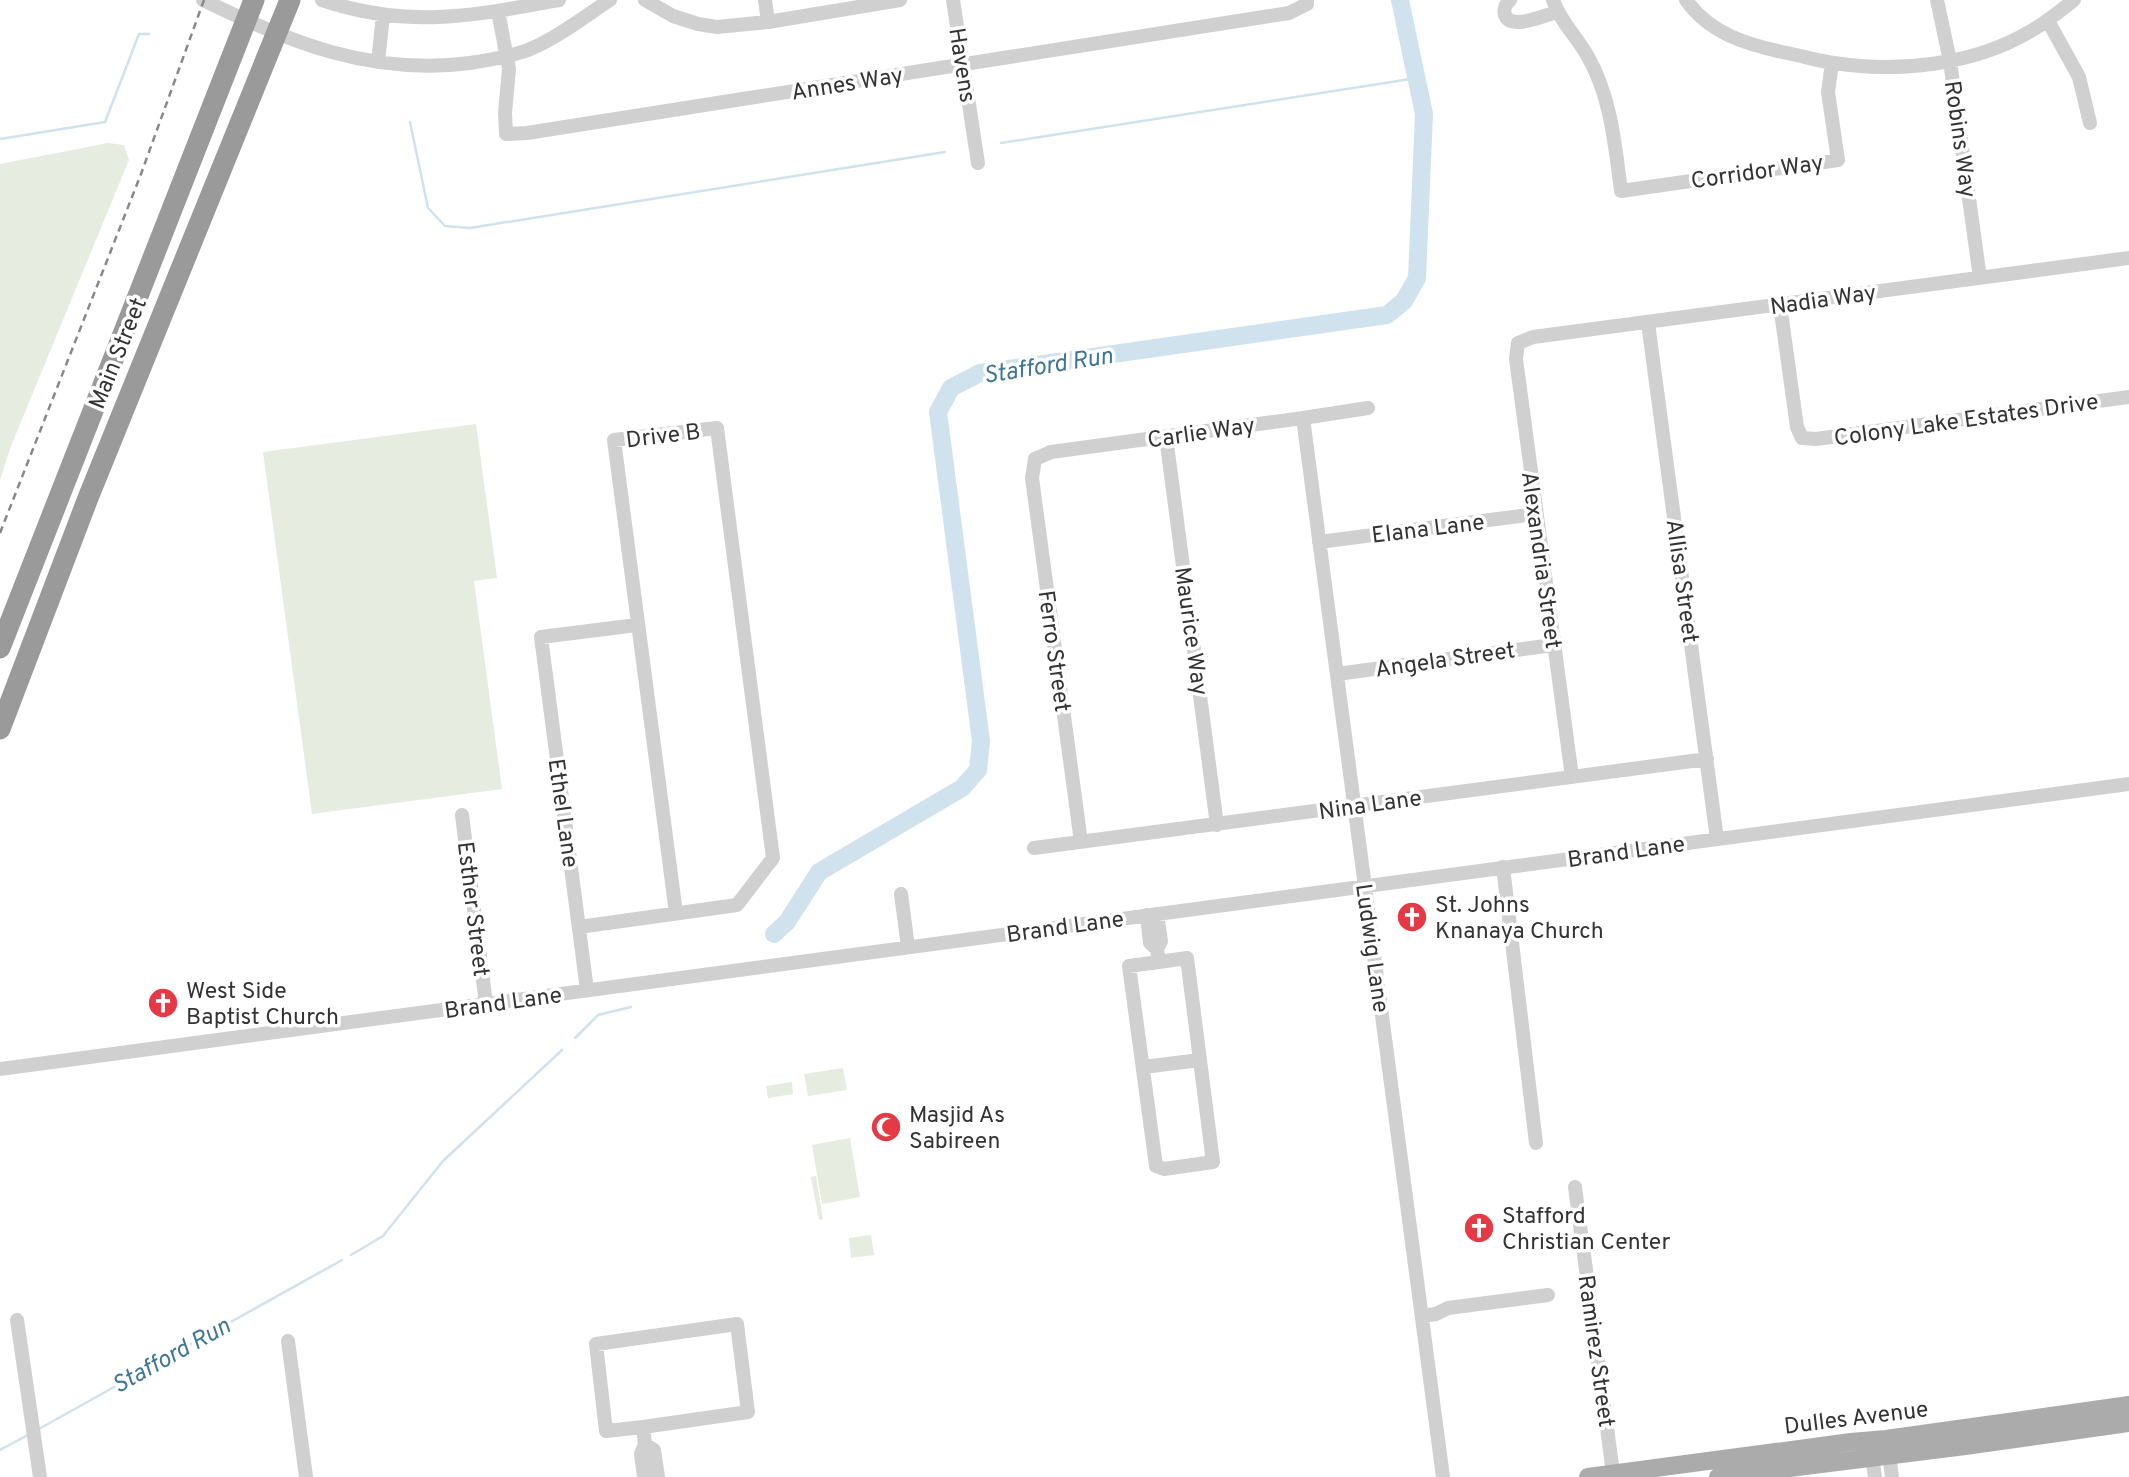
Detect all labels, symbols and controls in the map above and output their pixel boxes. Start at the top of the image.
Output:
street label: Havens [940,26,981,105]
street label: Annes Way [789,62,905,109]
street label: Robins Way [1936,79,1981,200]
street label: Corridor Way [1689,150,1826,197]
street label: Nadia Way [1768,280,1878,323]
street label: Main Street [84,294,155,414]
water label: Stafford Run [981,342,1115,392]
street label: Colony Lake Estates Drive [1832,389,2100,454]
street label: Carlie Way [1146,413,1257,456]
street label: Drive B [624,419,702,456]
street label: Alexandria Street [1513,470,1566,651]
street label: Elana Lane [1370,509,1486,552]
street label: Allisa Street [1657,517,1704,645]
street label: Maurice Way [1166,565,1213,698]
street label: Ferro Street [1030,589,1075,714]
street label: Angela Street [1374,637,1517,686]
street label: Ethel Lane [540,757,584,870]
street label: Nina Lane [1317,785,1424,828]
street label: Brand Lane [1566,831,1687,876]
street label: Esther Street [449,840,494,978]
street label: Ludwig Lane [1347,882,1394,1015]
place label: St. Johns Knanaya Church [1435,892,1604,947]
church icon: St. Johns Knanaya Church [1395,900,1429,934]
street label: Brand Lane [1005,906,1126,951]
place label: West Side Baptist Church [186,978,339,1033]
street label: Brand Lane [443,982,564,1027]
church icon: West Side Baptist Church [146,986,180,1020]
place label: Masjid As Sabireen [909,1102,1005,1157]
mosque icon: Masjid As Sabireen [869,1110,903,1144]
place label: Stafford Christian Center [1502,1203,1670,1258]
church icon: Stafford Christian Center [1462,1211,1496,1245]
street label: Ramirez Street [1569,1273,1620,1429]
water label: Stafford Run [108,1312,236,1402]
street label: Dulles Avenue [1783,1396,1930,1443]

